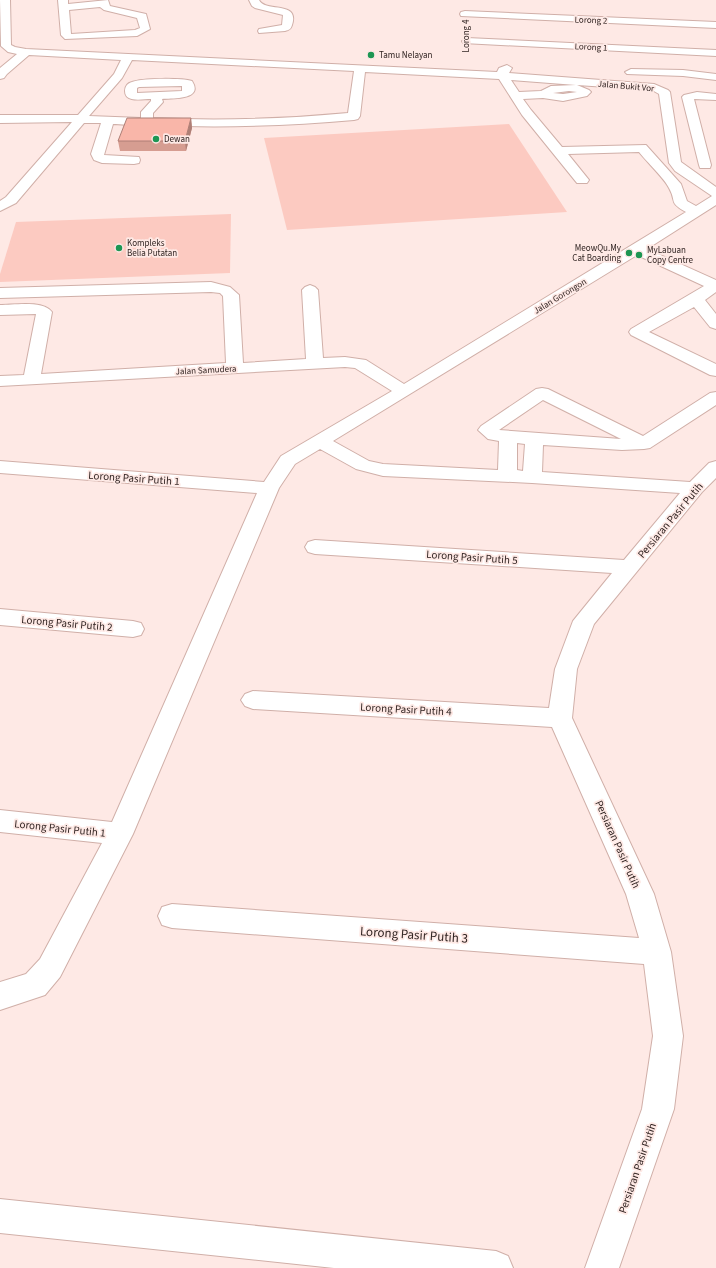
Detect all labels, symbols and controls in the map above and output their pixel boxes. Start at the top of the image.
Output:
street label: Lorong 2 [574,13,608,28]
street label: Lorong 4 [460,19,473,52]
street label: Lorong 1 [574,40,608,55]
place label: Tamu Nelayan [379,49,433,62]
marker: Tamu Nelayan [366,50,376,60]
street label: Jalan Bukit Vor [597,78,656,96]
place label: Dewan [164,133,190,146]
marker: Dewan [151,134,161,144]
place label: Kompleks Belia Putatan [127,237,177,260]
place label: MeowQu.My Cat Boarding [572,242,622,265]
marker: Kompleks Belia Putatan [114,243,124,253]
place label: MyLabuan Copy Centre [647,244,694,267]
marker: MeowQu.My Cat Boarding [624,248,634,258]
marker: MyLabuan Copy Centre [634,250,644,260]
street label: Jalan Gorongon [531,275,589,317]
street label: Jalan Samudera [175,362,237,379]
street label: Lorong Pasir Putih 1 [88,468,180,489]
street label: Persiaran Pasir Putih [634,479,707,561]
street label: Lorong Pasir Putih 5 [426,547,518,568]
street label: Lorong Pasir Putih 2 [21,612,113,635]
street label: Lorong Pasir Putih 4 [360,700,453,719]
street label: Persiaran Pasir Putih [591,798,644,890]
street label: Lorong Pasir Putih 1 [14,816,106,841]
street label: Lorong Pasir Putih 3 [359,922,469,948]
street label: Persiaran Pasir Putih [615,1121,660,1215]

